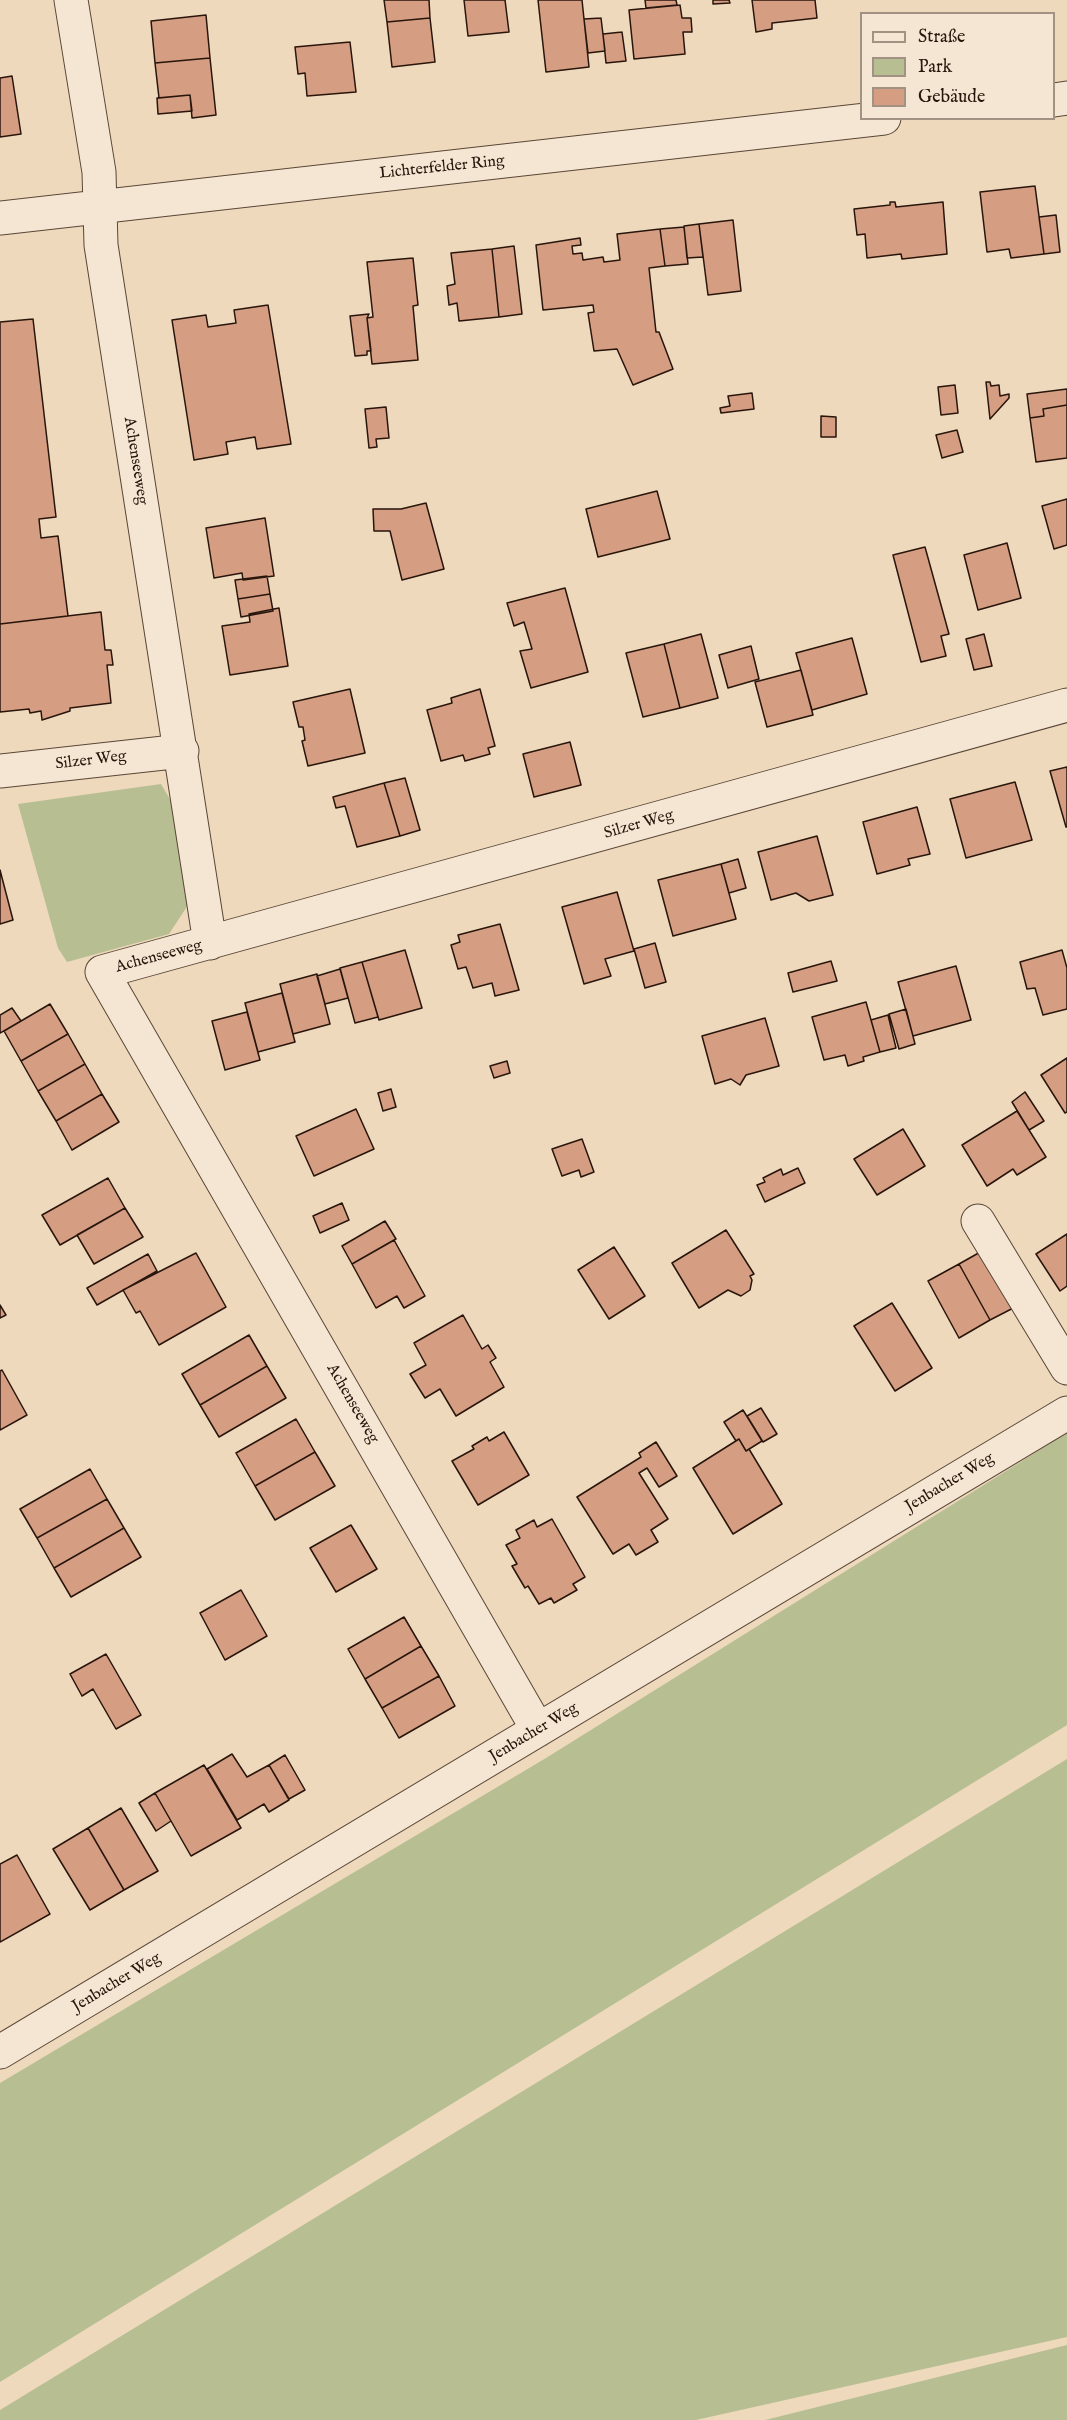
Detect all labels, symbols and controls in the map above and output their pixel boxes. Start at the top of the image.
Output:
legend [860,12,1055,120]
text: Straße [918,26,965,49]
text: Park [918,56,952,79]
text: Gebäude [918,86,985,109]
street label: Lichterfelder Ring [378,152,506,184]
street label: Achenseeweg [119,416,151,506]
street label: Silzer Weg [54,747,128,775]
street label: Silzer Weg [602,806,676,844]
street label: Achenseeweg [114,936,204,978]
street label: Achenseeweg [321,1361,383,1447]
street label: Jenbacher Weg [902,1449,998,1517]
street label: Jenbacher Weg [486,1699,582,1767]
street label: Jenbacher Weg [69,1949,165,2017]

